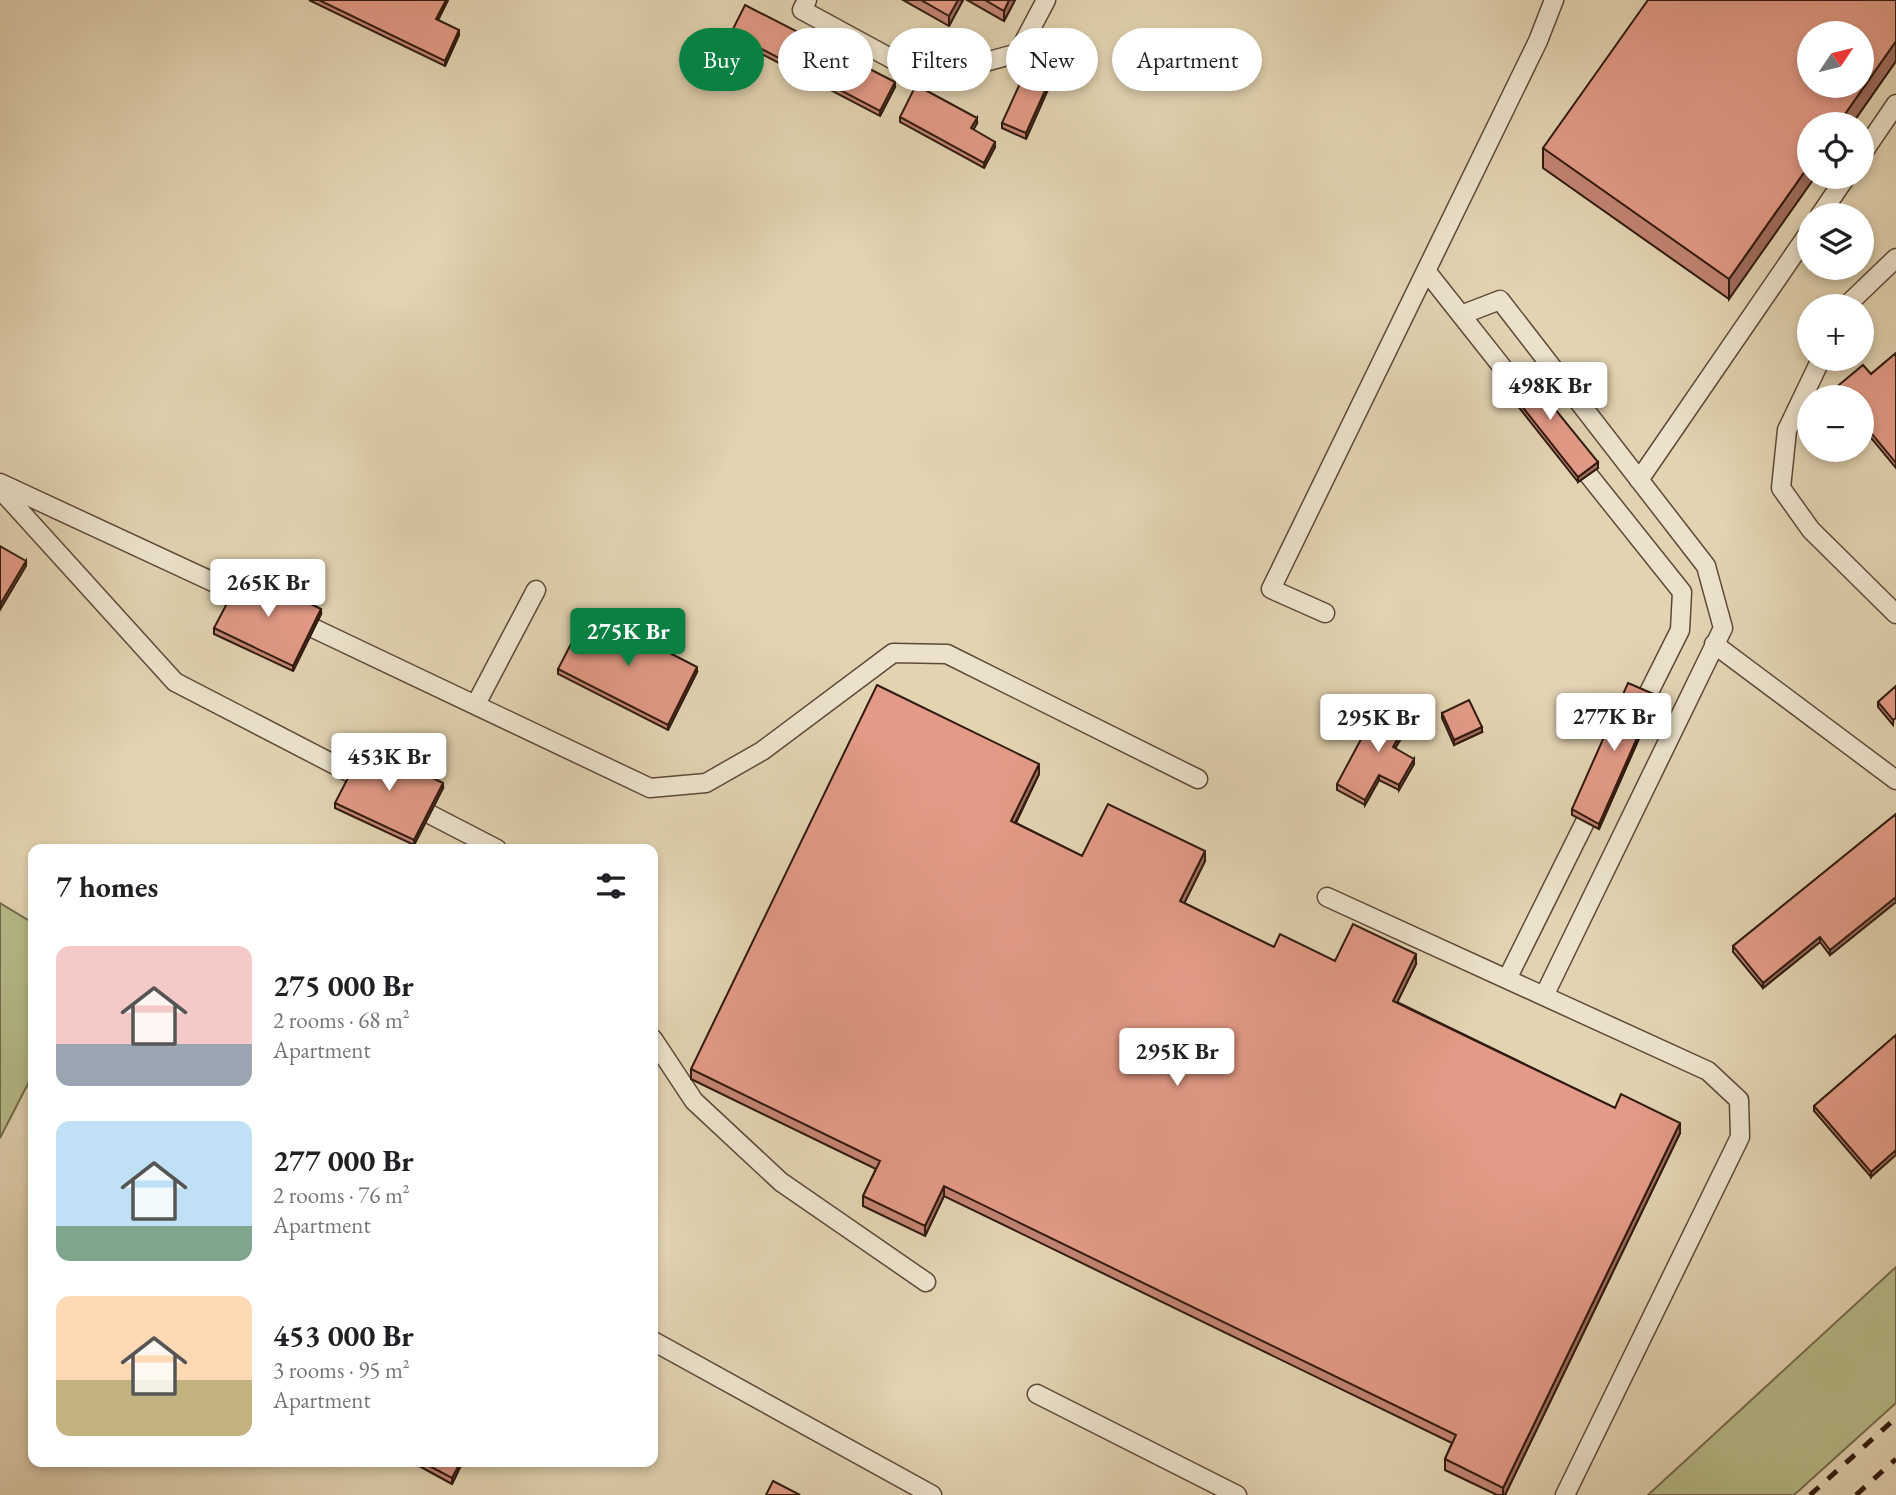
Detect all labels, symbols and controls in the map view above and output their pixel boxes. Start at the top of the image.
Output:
north arrow [1797,21,1874,98]
map controls [1797,21,1874,462]
chip: Buy [679,28,764,91]
chip: Rent [778,28,873,91]
chip: Filters [887,28,992,91]
chip: New [1006,28,1098,91]
chip: Apartment [1112,28,1262,91]
button: locate [1797,112,1874,189]
button: layers [1797,203,1874,280]
button: + [1797,294,1874,371]
pin: 498K Br [1485,362,1615,422]
text: 498K Br [1508,370,1592,400]
button: − [1797,385,1874,462]
pin: 265K Br [203,560,333,619]
text: 265K Br [226,567,310,597]
pin: 275K Br [563,608,693,668]
text: 275K Br [586,616,670,646]
pin: 295K Br [1313,694,1443,754]
pin: 277K Br [1549,694,1679,753]
text: 277K Br [1572,701,1656,731]
text: 295K Br [1336,702,1420,732]
pin: 453K Br [324,734,454,793]
text: 453K Br [347,741,431,771]
text: 7 homes [56,867,158,906]
icon: filters [592,867,630,905]
text: 275 000 Br [273,966,414,1005]
icon: home [112,974,196,1058]
text: 2 rooms · 68 m² [273,1005,410,1035]
pin: 295K Br [1112,1028,1242,1088]
text: Apartment [273,1035,371,1065]
text: 295K Br [1135,1036,1219,1066]
text: 277 000 Br [273,1141,414,1180]
icon: home [112,1149,196,1233]
text: 2 rooms · 76 m² [273,1180,410,1210]
text: Apartment [273,1210,371,1240]
text: 453 000 Br [273,1316,414,1355]
icon: home [112,1324,196,1408]
text: 3 rooms · 95 m² [273,1355,410,1385]
text: Apartment [273,1385,371,1415]

